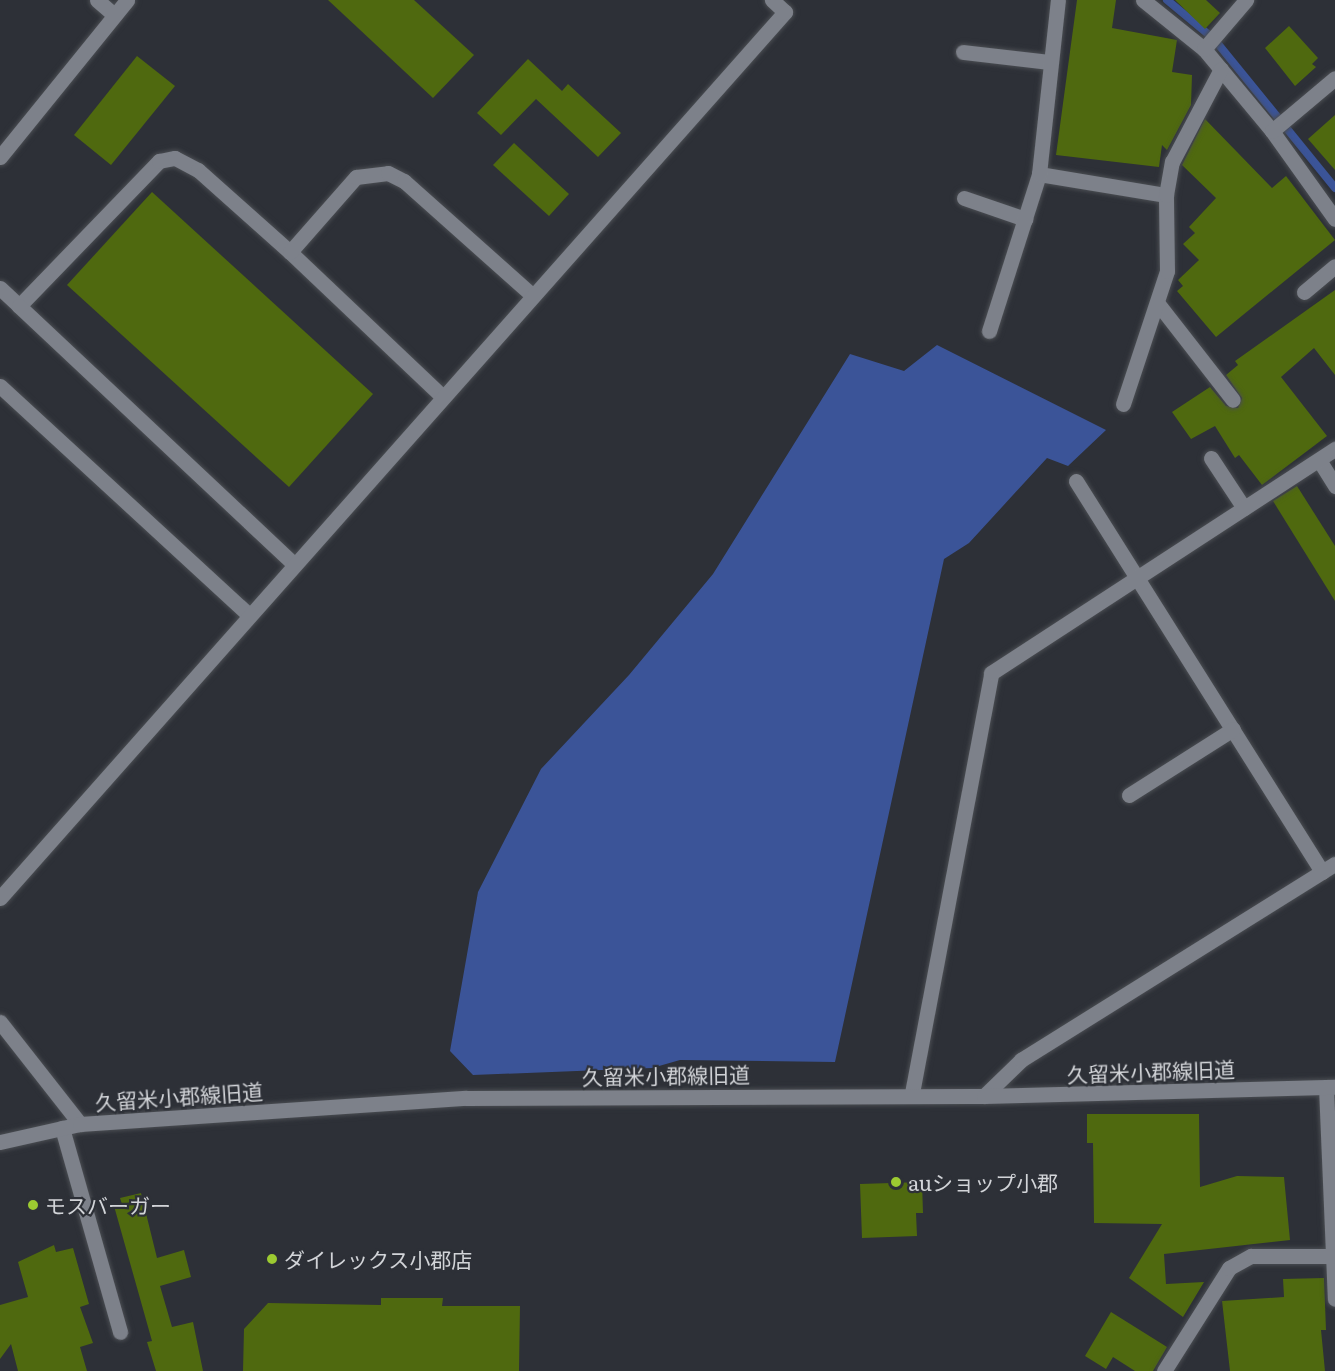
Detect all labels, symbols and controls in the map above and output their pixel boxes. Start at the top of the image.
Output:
street label: 久留米小郡線旧道 [1067,1055,1235,1087]
street label: 久留米小郡線旧道 [582,1061,750,1089]
street label: 久留米小郡線旧道 [94,1078,264,1114]
place label: auショップ小郡 [908,1169,1058,1195]
marker: auショップ小郡 [889,1175,903,1189]
place label: モスバーガー [45,1192,171,1218]
marker: モスバーガー [26,1198,40,1212]
place label: ダイレックス小郡店 [284,1246,473,1272]
marker: ダイレックス小郡店 [265,1252,279,1266]

